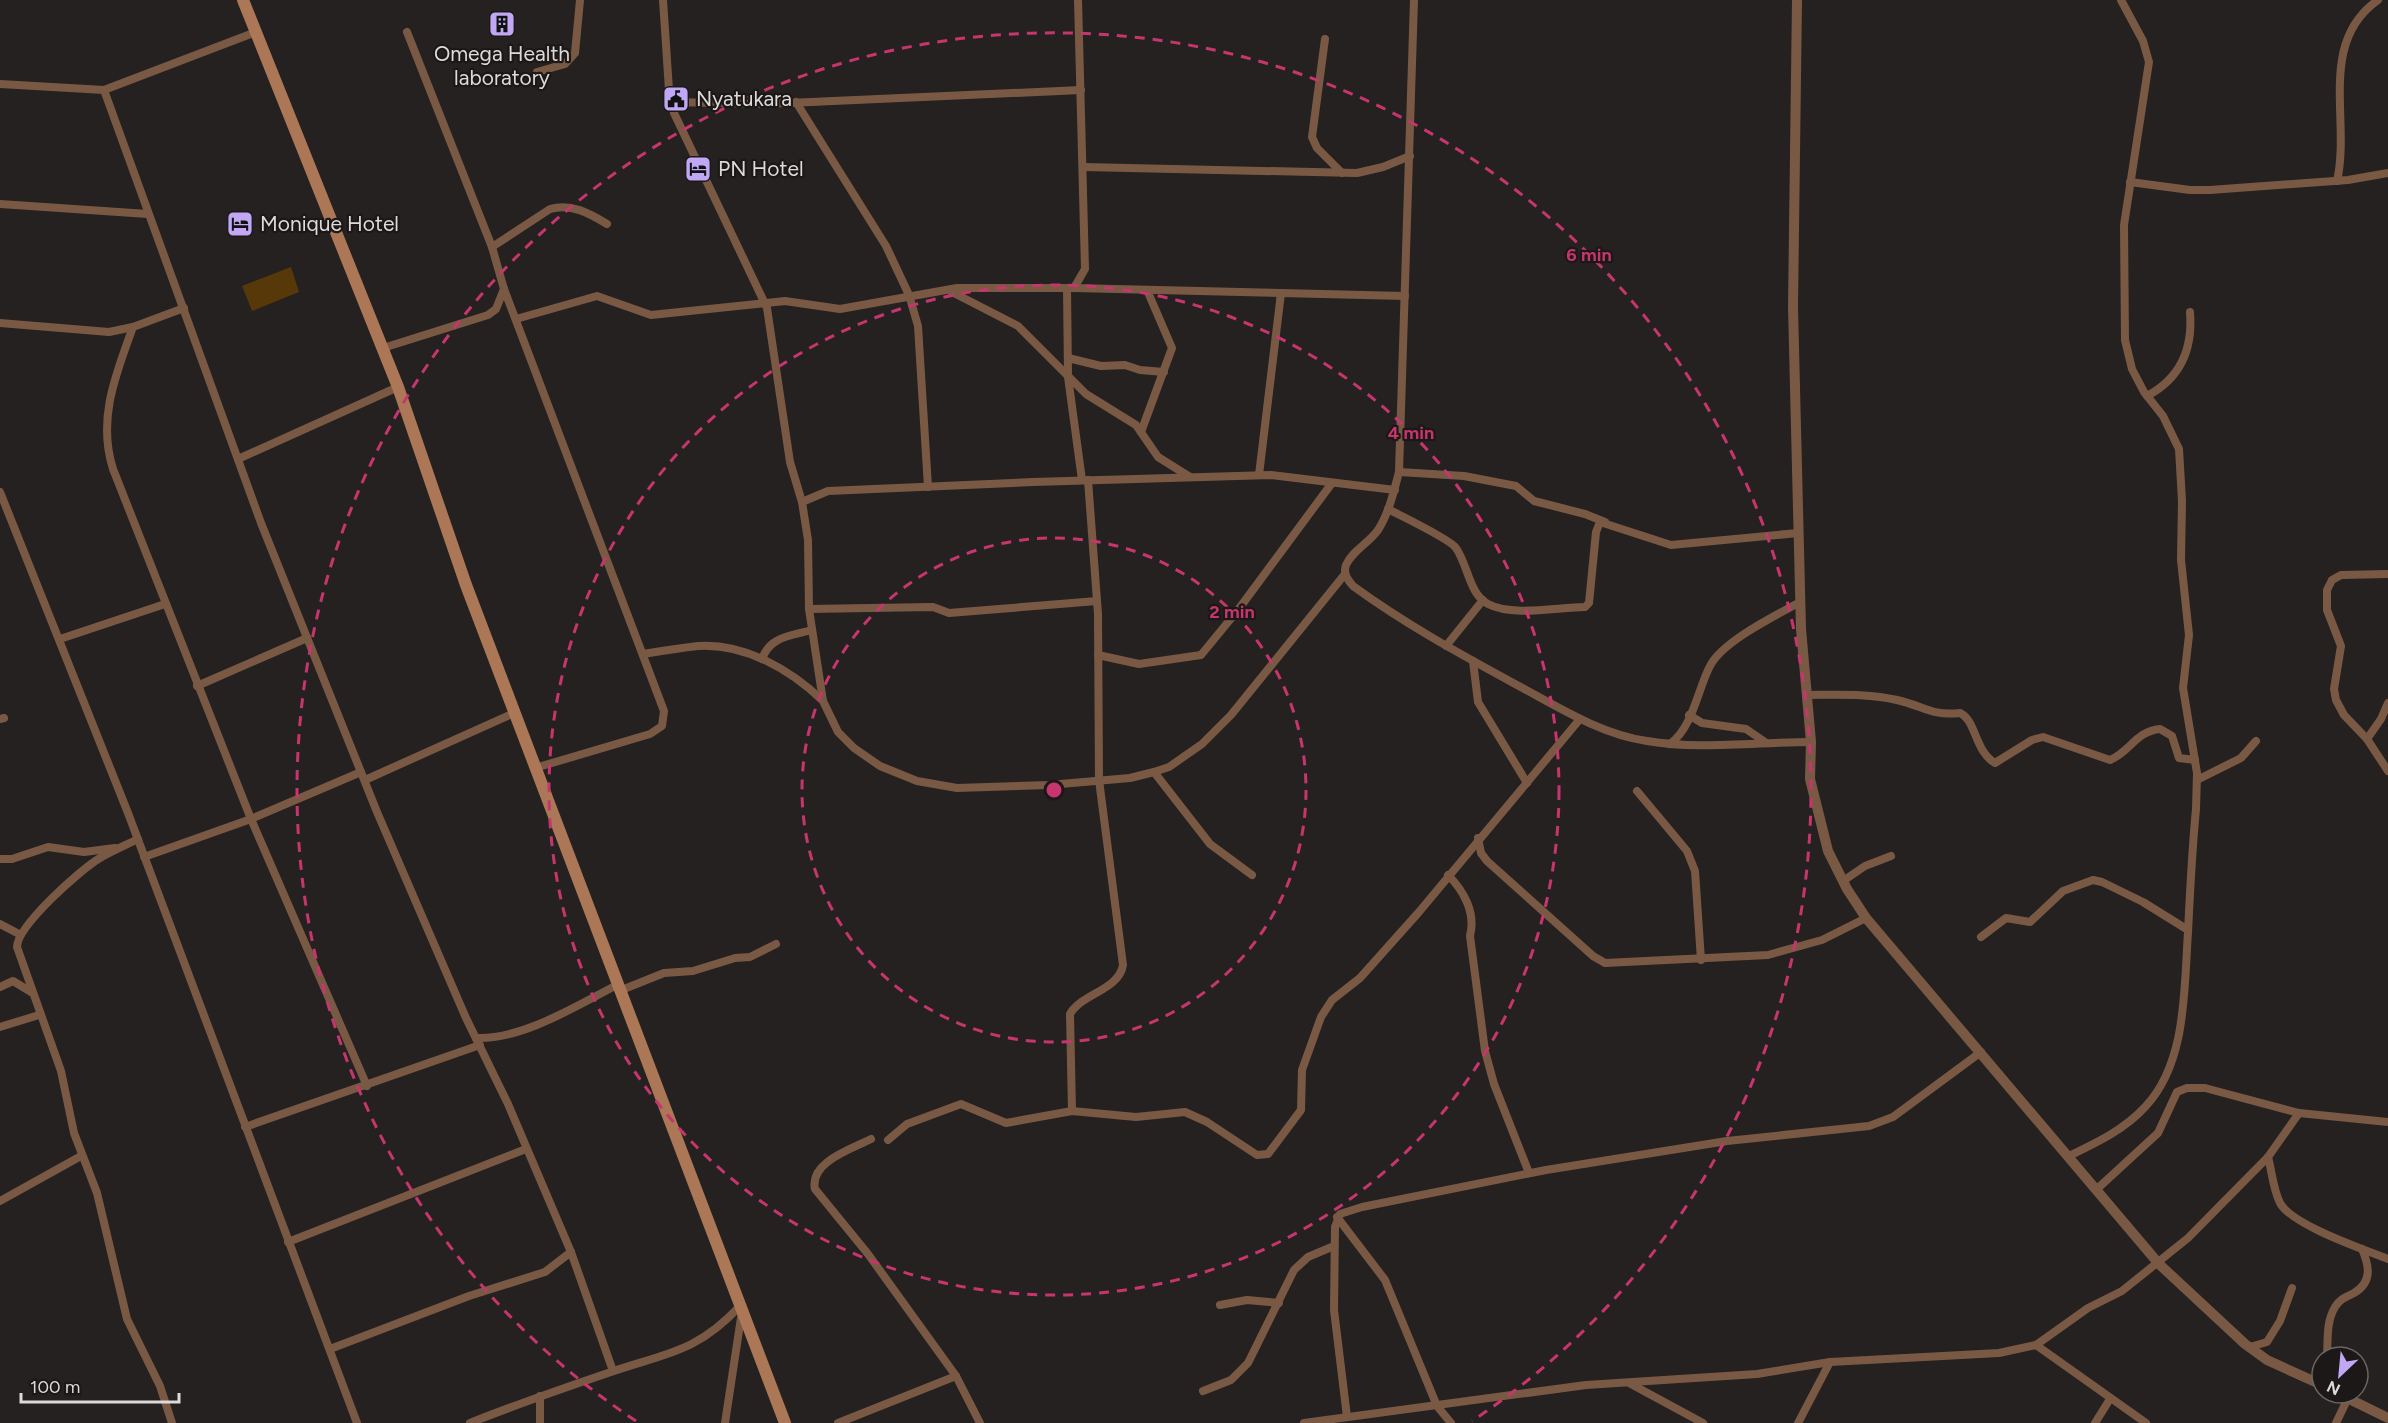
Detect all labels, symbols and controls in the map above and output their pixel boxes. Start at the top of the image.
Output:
building icon: Omega Health laboratory [487,9,517,39]
place label: Omega Health laboratory [434,41,570,90]
public building icon: Nyatukara [661,84,691,114]
place label: Nyatukara [696,86,792,111]
hotel icon: PN Hotel [683,154,713,184]
place label: PN Hotel [718,156,804,181]
hotel icon: Monique Hotel [225,209,255,239]
place label: Monique Hotel [260,211,399,236]
text: 6 min [1566,244,1612,266]
text: 4 min [1388,422,1434,444]
text: 2 min [1209,601,1255,623]
centre of rings [1044,780,1064,800]
north arrow [2310,1345,2370,1405]
scale bar [21,1366,178,1404]
text: 100 m [30,1376,80,1398]
text: N [2324,1377,2343,1399]

